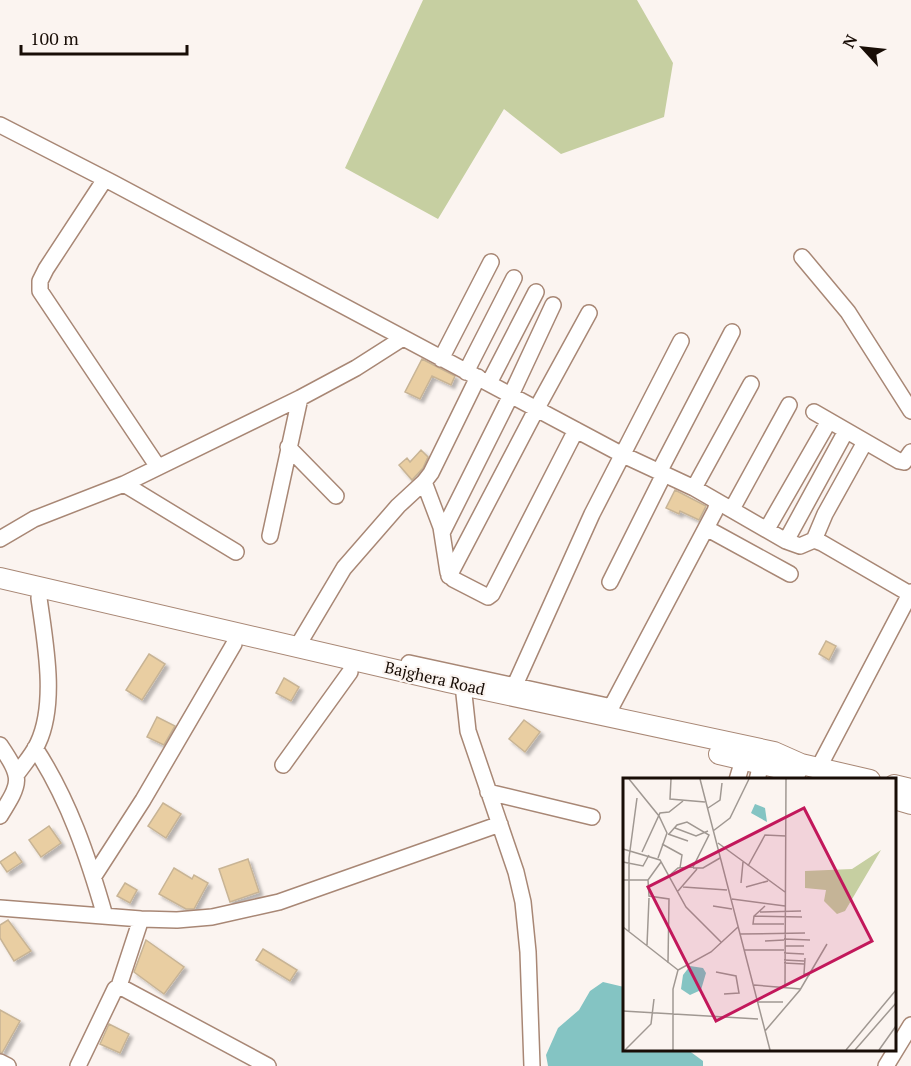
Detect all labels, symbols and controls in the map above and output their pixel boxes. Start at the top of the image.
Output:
scale bar [21,18,188,56]
north arrow [833,18,893,78]
text: 100 m [30,26,79,50]
text: N [837,31,862,52]
street label: Bajghera Road [383,656,487,700]
inset map [623,778,896,1051]

